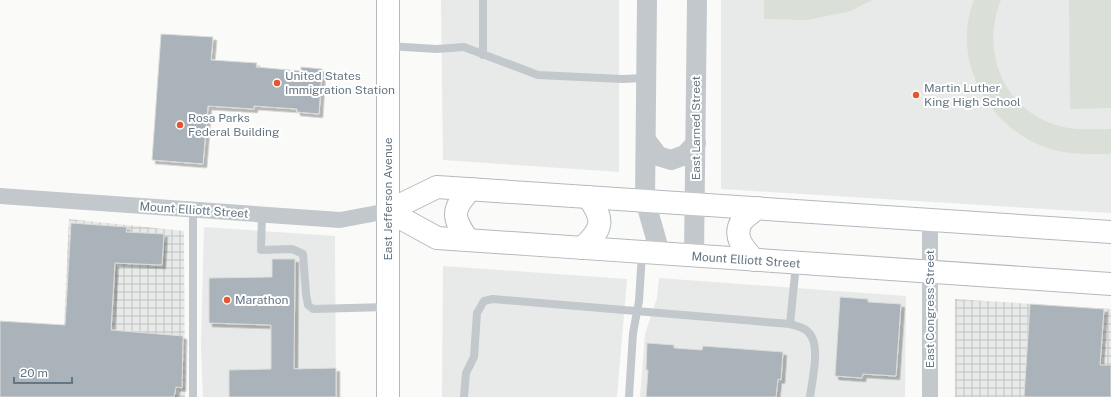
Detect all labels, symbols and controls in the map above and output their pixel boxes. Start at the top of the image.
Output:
place label: United States Immigration Station [285,69,395,97]
street label: East Larned Street [689,75,703,180]
marker: United States Immigration Station [272,78,282,88]
place label: Martin Luther King High School [924,81,1021,109]
marker: Martin Luther King High School [911,90,921,100]
place label: Rosa Parks Federal Building [188,111,280,139]
marker: Rosa Parks Federal Building [175,120,185,130]
street label: East Jefferson Avenue [381,137,395,261]
street label: Mount Elliott Street [139,199,249,221]
street label: Mount Elliott Street [691,249,801,271]
street label: East Congress Street [923,250,937,368]
place label: Marathon [235,293,288,307]
marker: Marathon [222,295,232,305]
scale bar [14,359,72,385]
text: 20 m [20,366,48,380]

